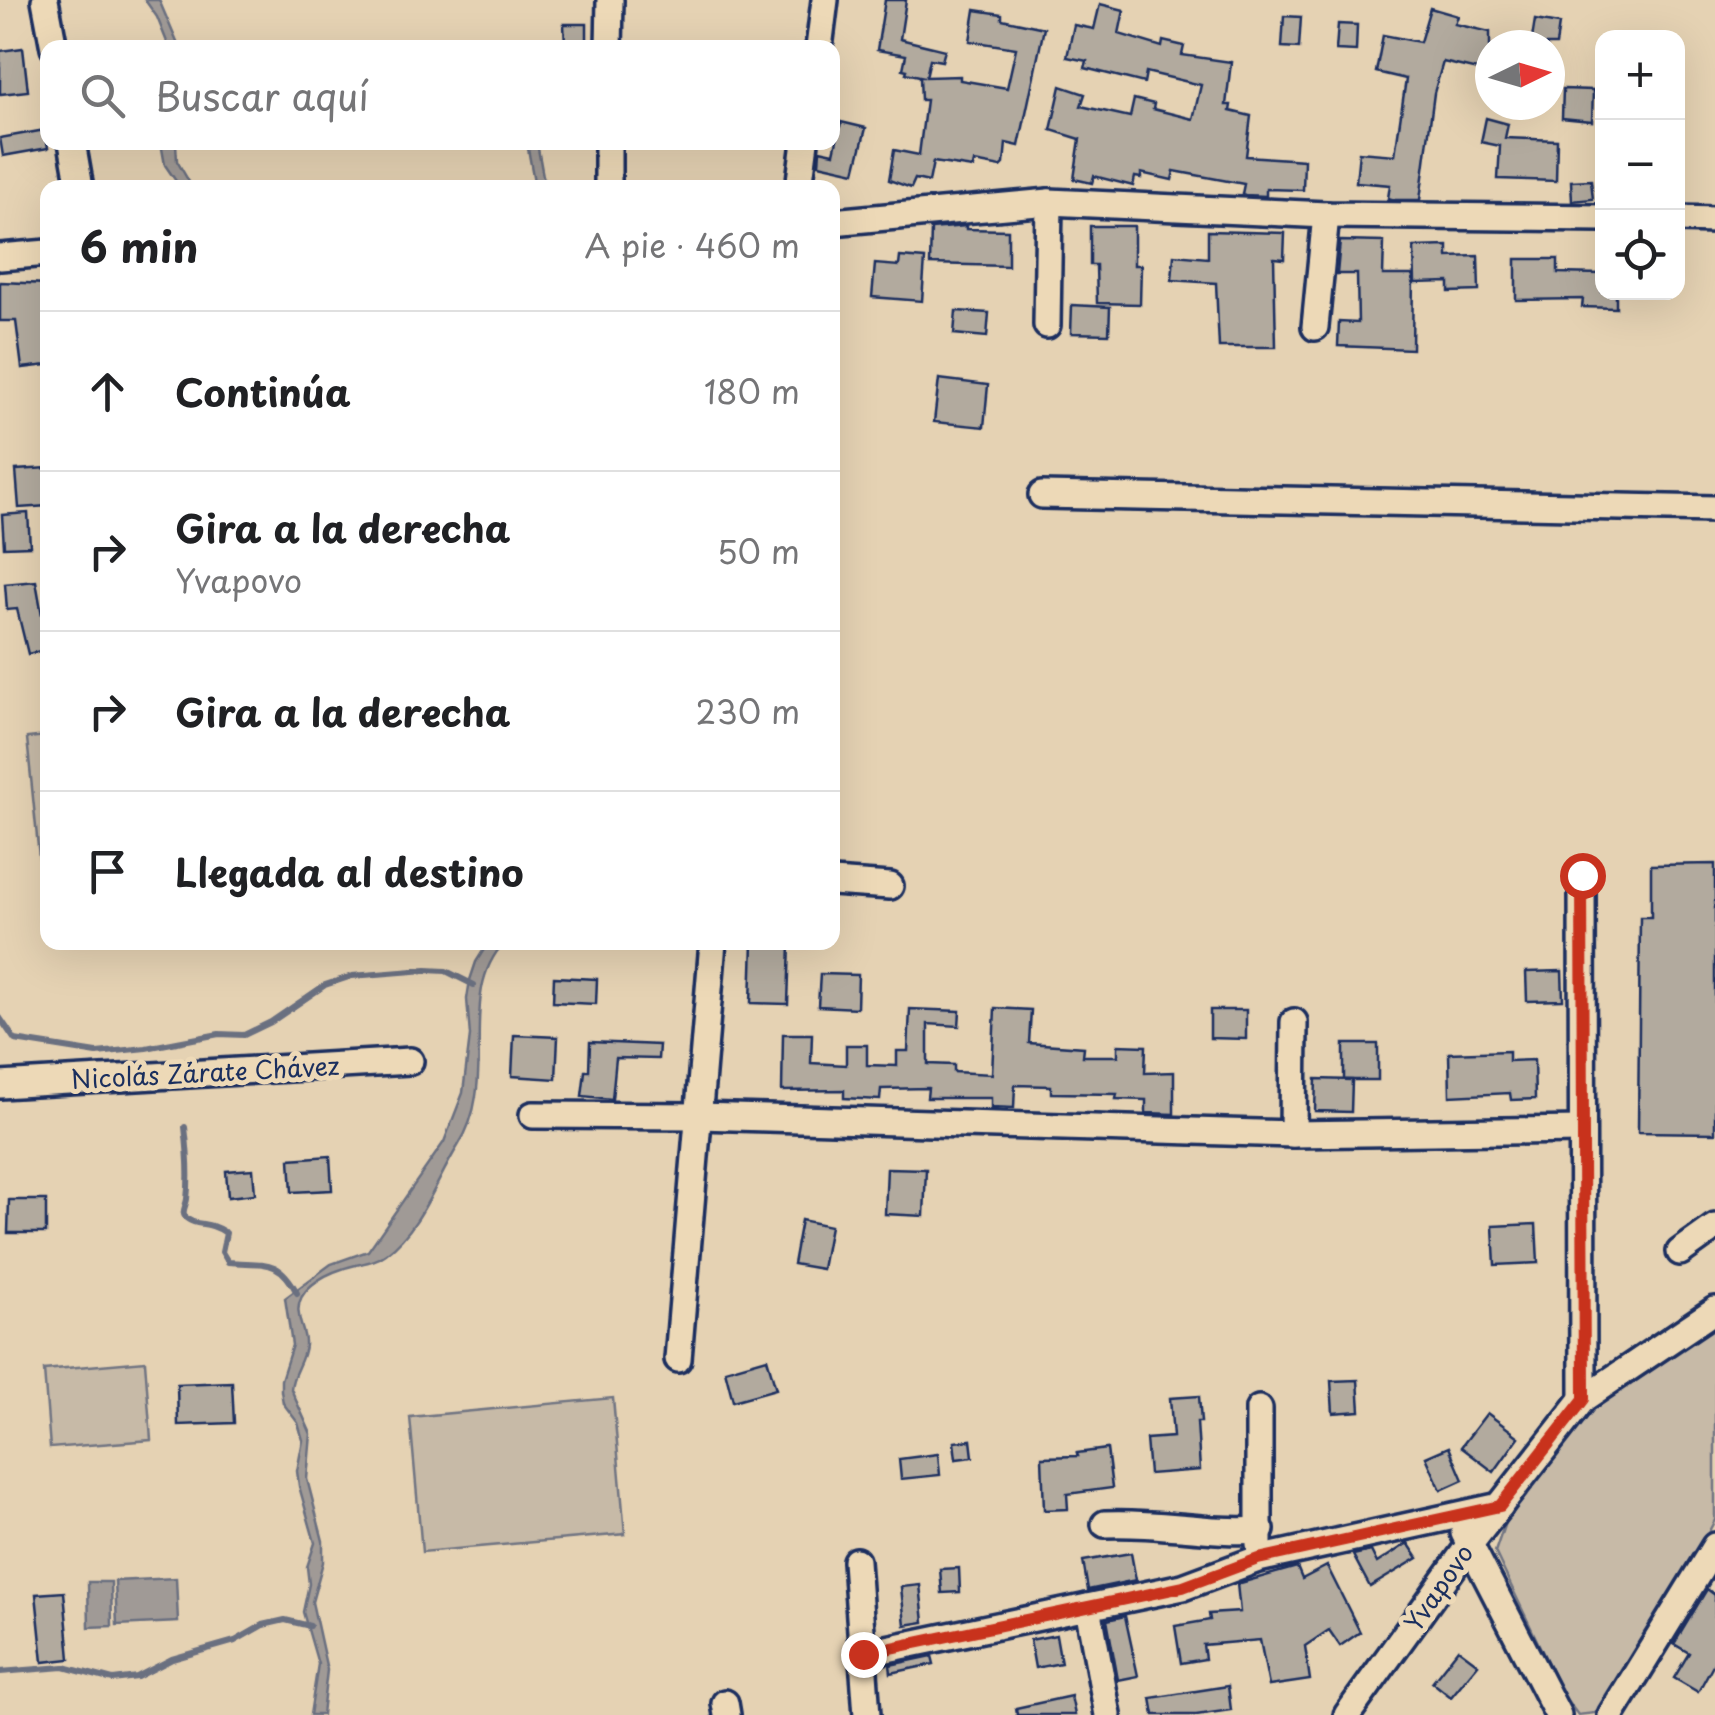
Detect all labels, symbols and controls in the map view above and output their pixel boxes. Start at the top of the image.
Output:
north arrow [1475,30,1565,120]
map controls [1595,30,1685,300]
button: + [1595,30,1685,120]
search box [40,40,840,150]
text: Buscar aquí [155,67,369,124]
icon: search [75,68,130,123]
button: − [1595,120,1685,210]
button: locate [1595,210,1685,300]
text: 6 min [80,214,199,277]
text: A pie · 460 m [585,221,800,269]
text: Continúa [175,363,351,420]
icon: ahead [80,364,135,419]
text: 180 m [704,367,800,415]
text: Gira a la derecha [175,499,510,556]
icon: right [80,524,135,579]
text: 50 m [717,527,800,575]
text: Yvapovo [175,556,302,604]
text: Gira a la derecha [175,683,510,740]
icon: right [80,684,135,739]
text: 230 m [695,687,800,735]
text: Llegada al destino [175,843,524,900]
icon: arrive [80,844,135,899]
route start [1560,853,1606,899]
street label: Nicolás Zárate Chávez [70,1046,340,1098]
street label: Yvapovo [1394,1536,1482,1639]
route end [841,1632,887,1678]

